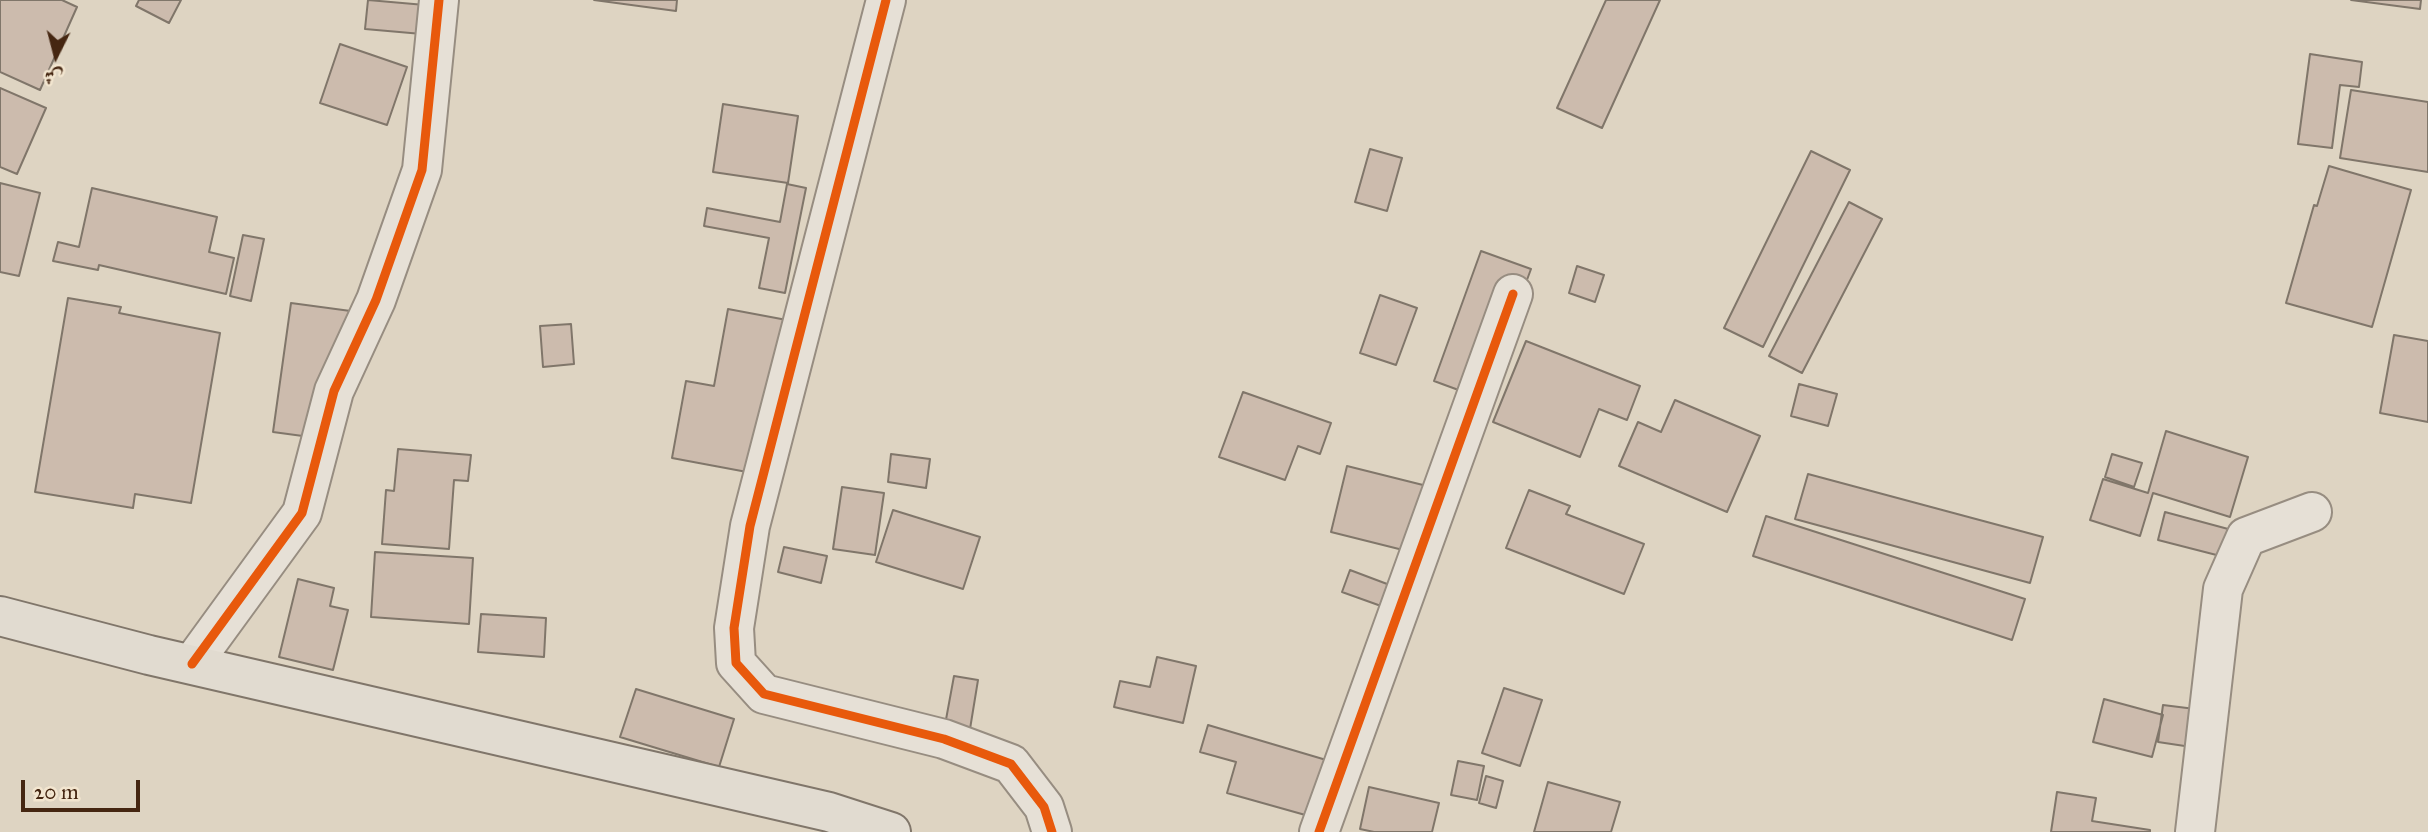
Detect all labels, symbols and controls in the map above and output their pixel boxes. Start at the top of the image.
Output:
north arrow [21,21,91,91]
text: ش [43,65,64,90]
scale bar [24,766,144,810]
text: 20 m [34,779,79,805]

